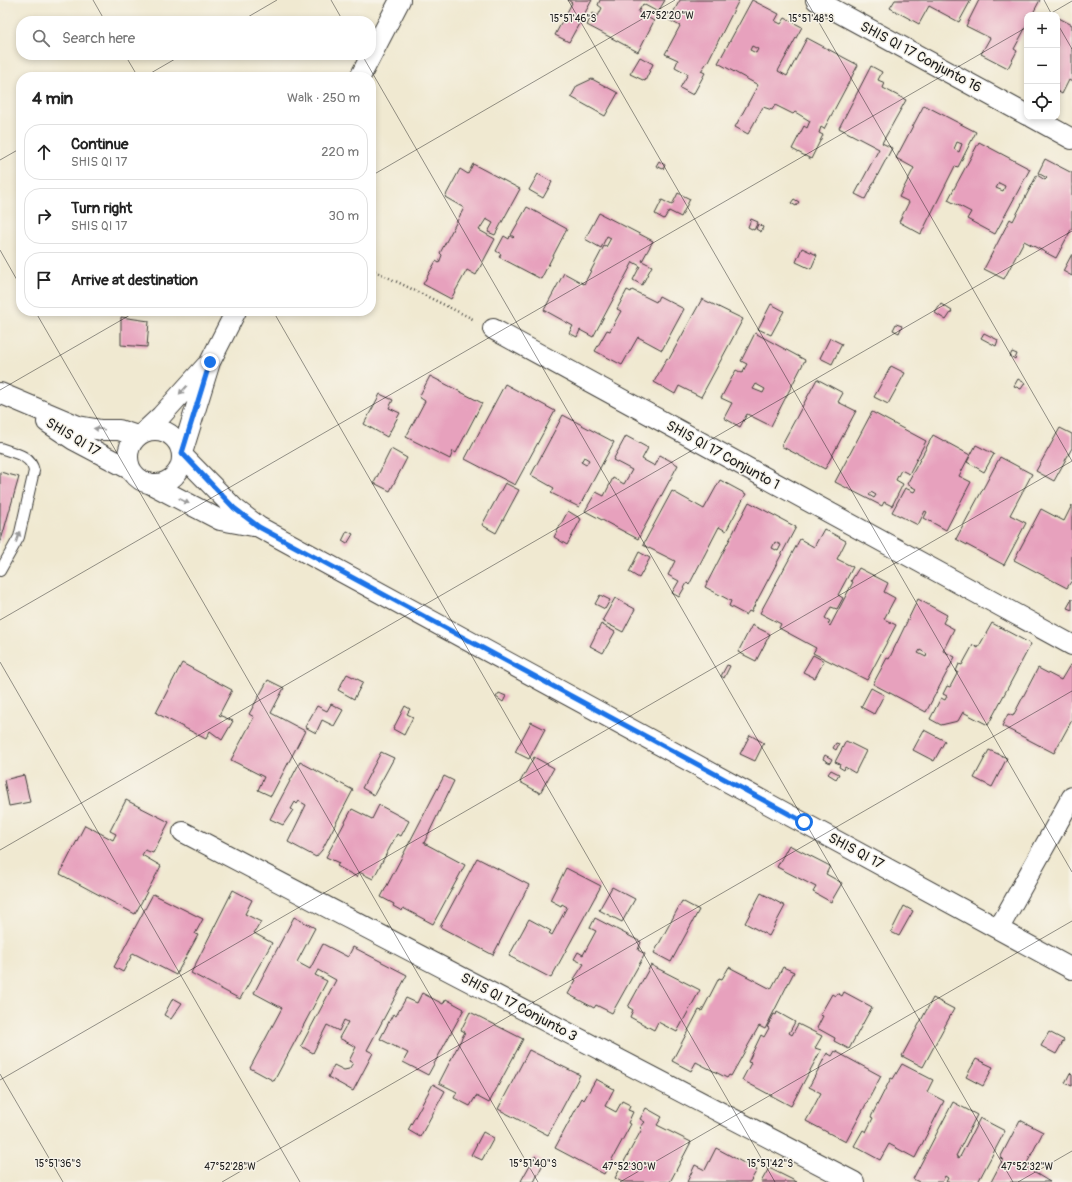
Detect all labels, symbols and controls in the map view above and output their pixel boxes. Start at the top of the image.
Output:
text: 47°52'20"W [640,10,694,22]
map controls [1024,12,1060,120]
button: + [1024,12,1060,48]
text: 15°51'46"S [550,13,596,25]
text: 15°51'48"S [788,13,834,25]
search box [16,16,376,60]
street label: SHIS QI 17 Conjunto 16 [857,18,985,96]
icon: search [30,27,52,49]
text: Search here [62,29,135,48]
button: − [1024,48,1060,84]
button: locate [1024,84,1060,120]
text: 4 min [32,88,73,109]
text: Walk · 250 m [287,90,360,106]
text: Continue [71,135,129,154]
icon: ahead [33,141,55,163]
text: 220 m [321,144,359,160]
text: SHIS QI 17 [71,154,127,170]
text: Turn right [71,199,132,218]
icon: right [33,205,55,227]
text: 30 m [329,208,359,224]
text: SHIS QI 17 [71,218,127,234]
icon: arrive [33,269,55,291]
text: Arrive at destination [71,271,198,290]
route end [201,353,219,371]
one-way arrow [179,385,188,396]
street label: SHIS QI 17 [43,414,104,460]
street label: SHIS QI 17 Conjunto 1 [663,417,783,493]
one-way arrow [93,426,105,432]
one-way arrow [178,498,190,504]
one-way arrow [16,531,22,543]
route start [795,813,813,831]
street label: SHIS QI 17 [825,829,887,873]
street label: SHIS QI 17 Conjunto 3 [458,969,580,1045]
text: 15°51'36"S [35,1158,81,1170]
text: 15°51'40"S [509,1158,557,1170]
text: 15°51'42"S [747,1158,793,1170]
text: 47°52'28"W [204,1161,256,1173]
text: 47°52'30"W [602,1161,656,1173]
text: 47°52'32"W [1001,1161,1054,1173]

